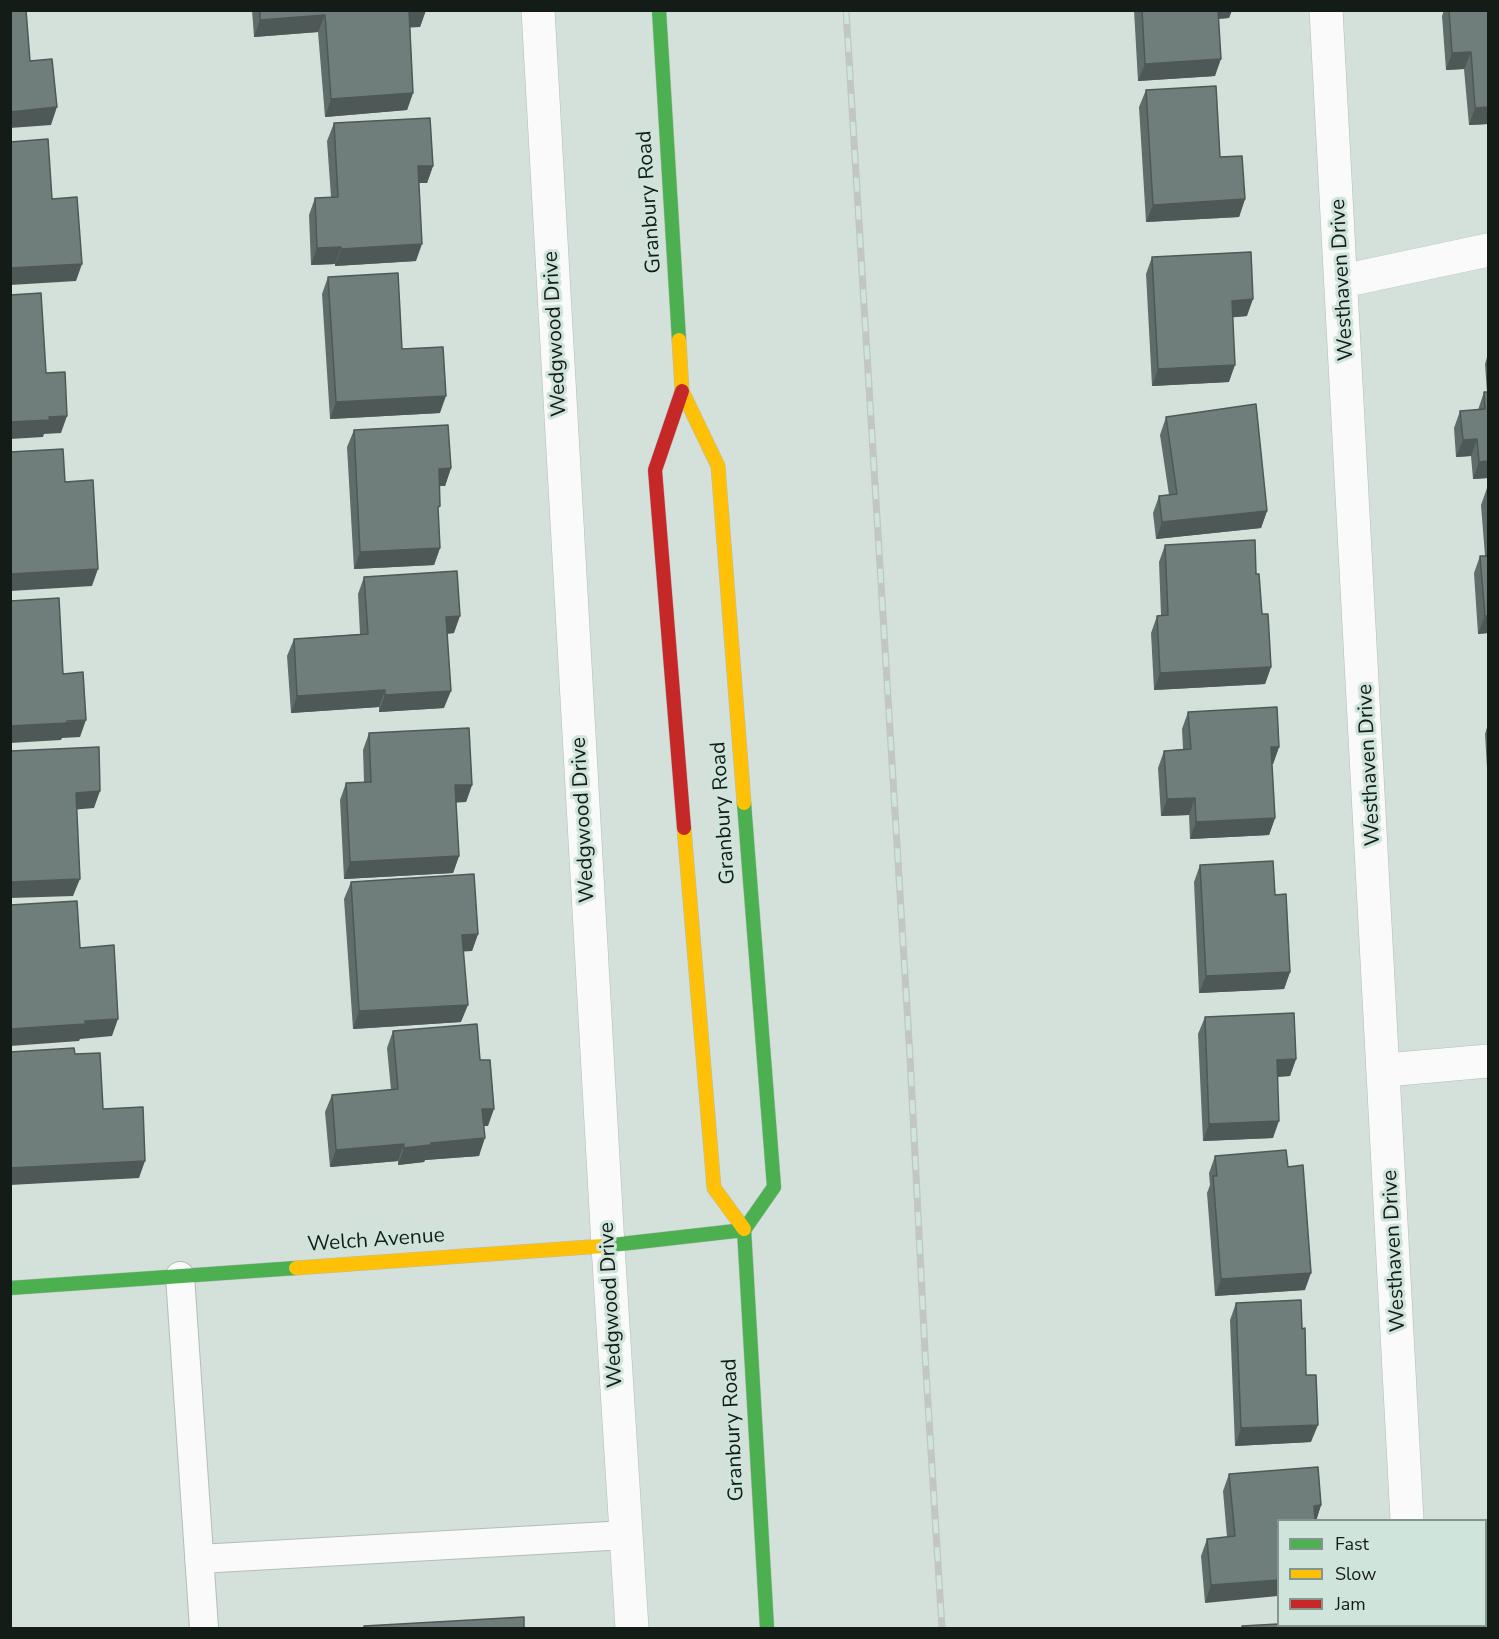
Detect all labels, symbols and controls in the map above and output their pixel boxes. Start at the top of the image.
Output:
street label: Granbury Road [632,130,668,274]
street label: Westhaven Drive [1326,198,1360,362]
street label: Wedgwood Drive [539,250,573,418]
street label: Westhaven Drive [1353,683,1387,847]
street label: Wedgwood Drive [567,736,601,904]
street label: Granbury Road [706,741,742,885]
street label: Westhaven Drive [1378,1169,1412,1333]
street label: Wedgwood Drive [595,1221,629,1389]
street label: Welch Avenue [306,1224,446,1258]
street label: Granbury Road [718,1358,750,1502]
legend [1277,1519,1487,1627]
text: Fast [1335,1532,1369,1556]
text: Slow [1335,1562,1376,1586]
text: Jam [1335,1592,1366,1616]

